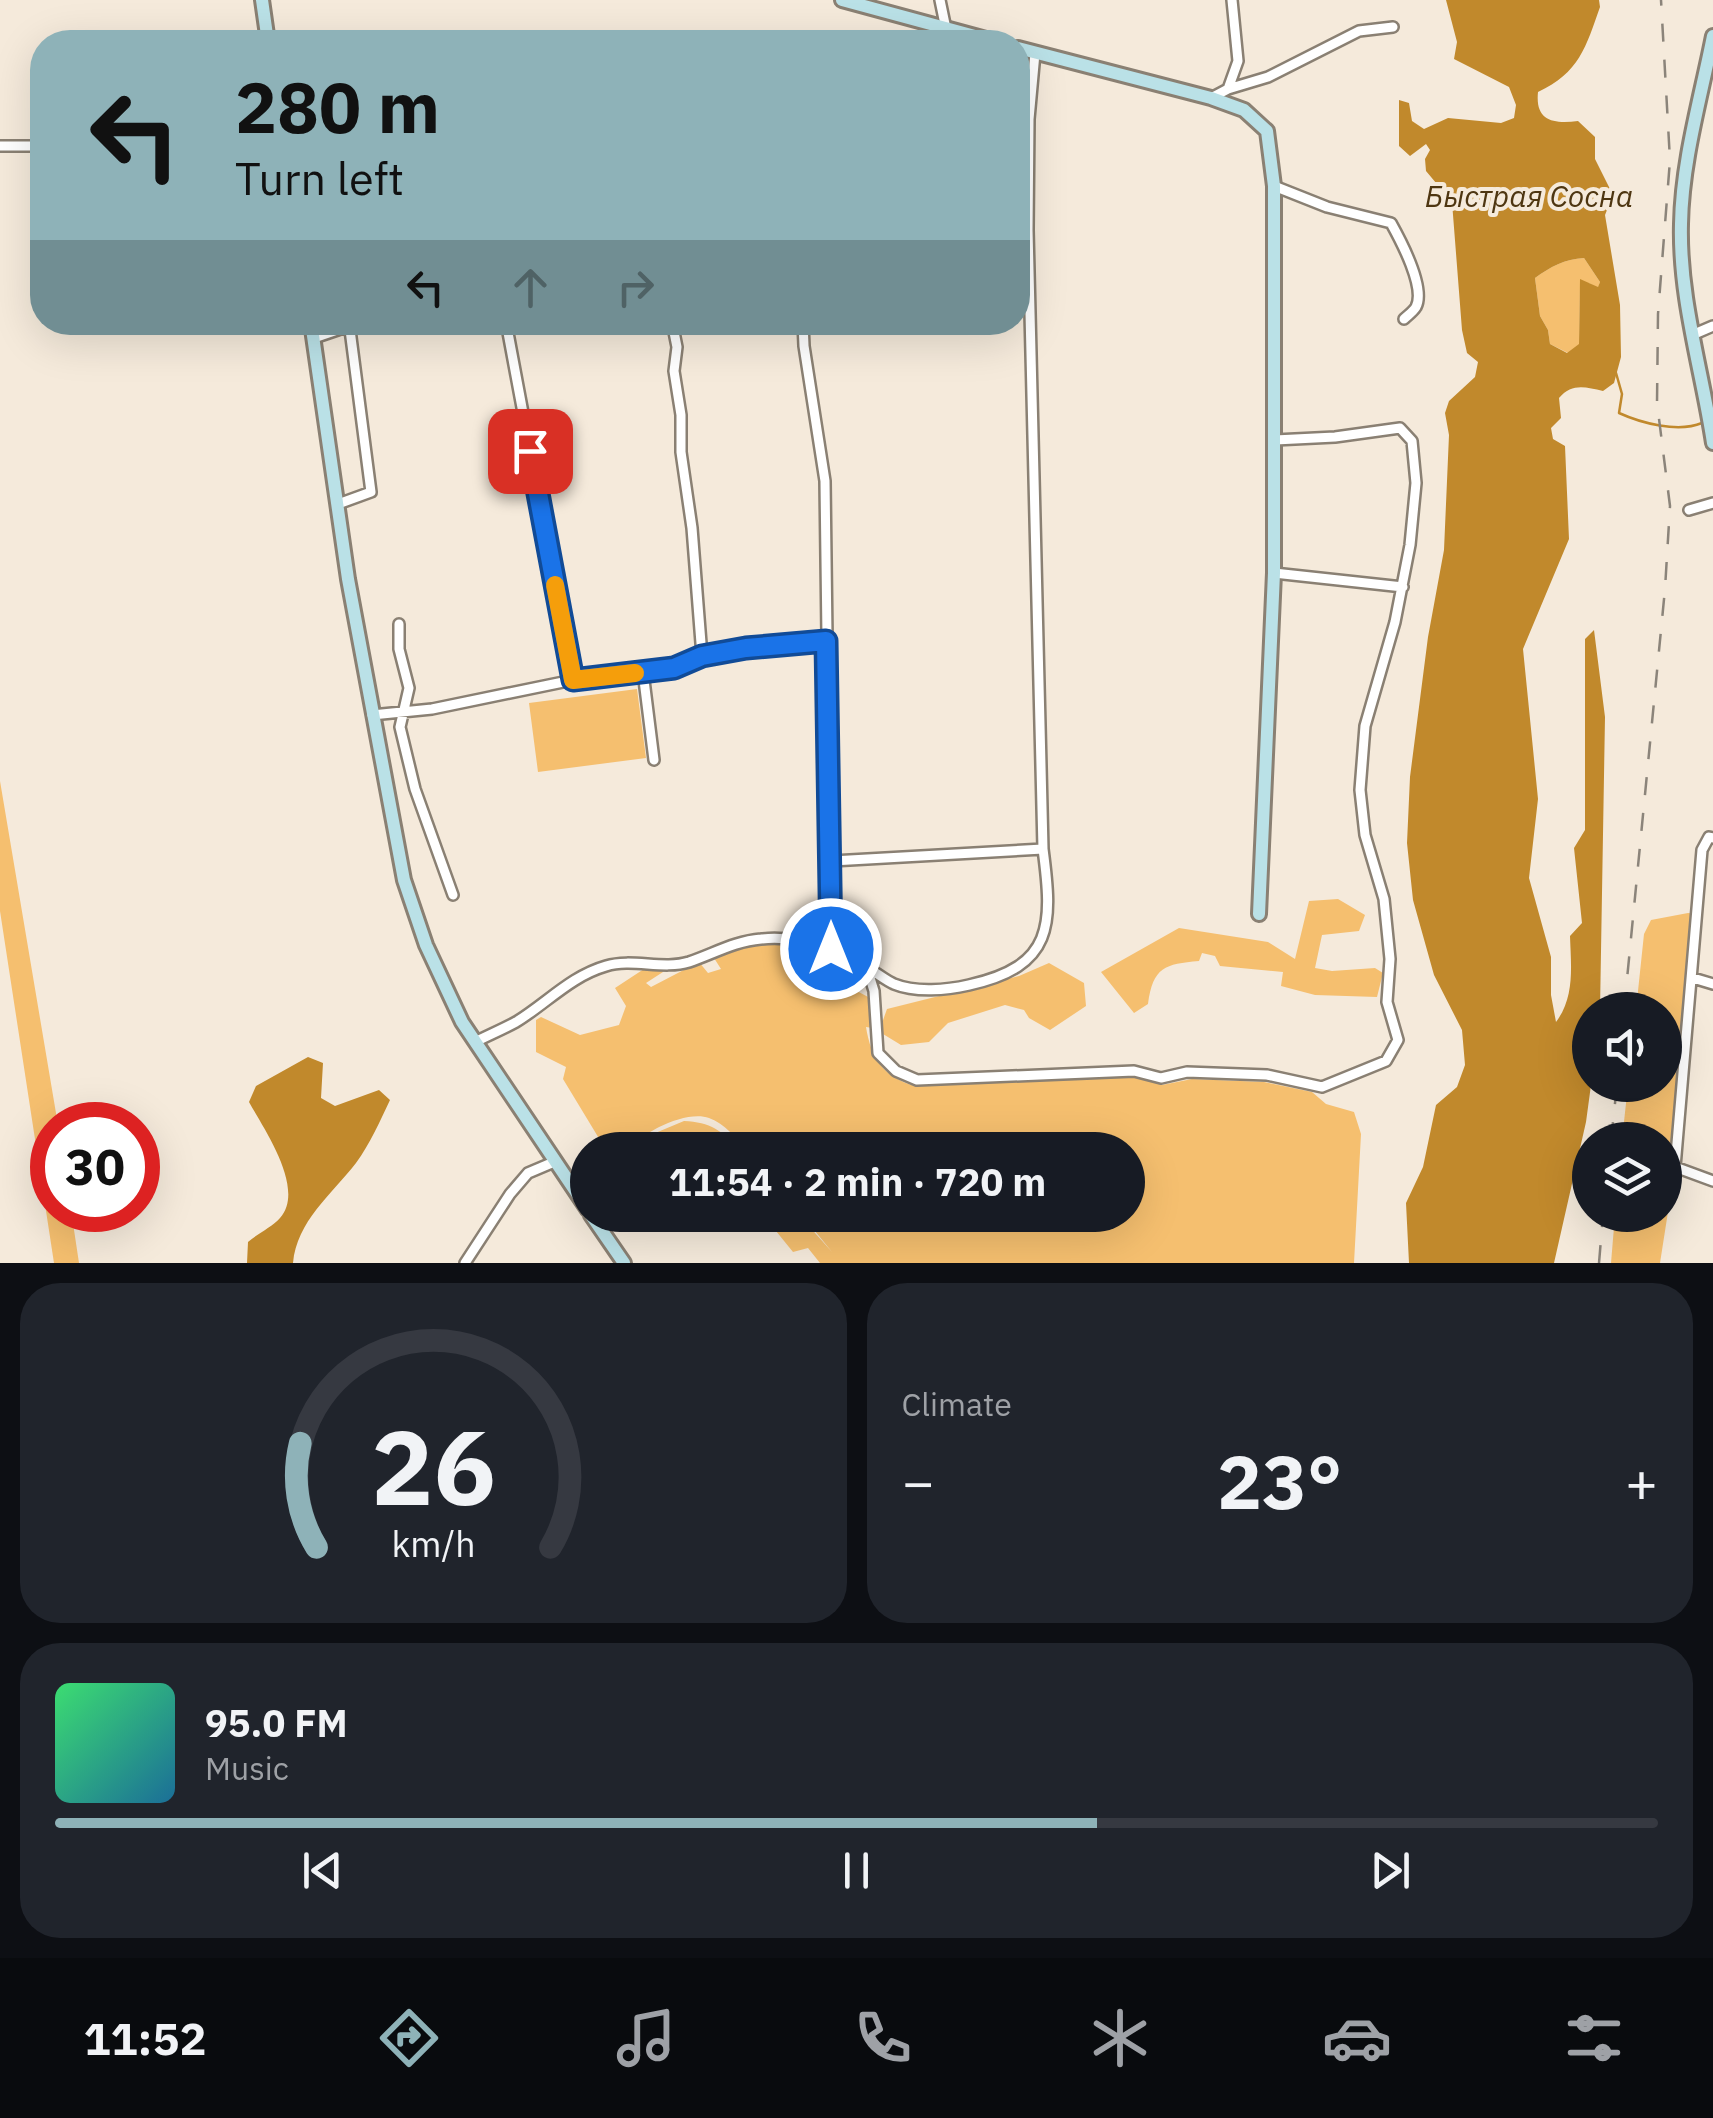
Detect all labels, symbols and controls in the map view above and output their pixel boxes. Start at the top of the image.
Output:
text: 280 m [235,61,440,152]
icon: left [70,70,200,200]
text: Turn left [235,149,404,207]
water label: Быстрая Сосна [1425,176,1633,215]
icon: left [398,260,453,315]
icon: ahead [503,260,558,315]
icon: right [608,260,663,315]
pin [488,409,573,494]
icon: arrive [503,424,558,479]
position arrow [779,897,883,1001]
map controls [1572,992,1682,1232]
button: sound [1572,992,1682,1102]
speed limit sign: 30 [30,1102,160,1232]
button: layers [1572,1122,1682,1232]
text: 11:54 · 2 min · 720 m [669,1157,1046,1206]
text: Climate [902,1383,1012,1425]
text: 26 [371,1398,496,1534]
text: 23° [1217,1432,1342,1530]
text: − [902,1446,935,1517]
text: + [1625,1446,1658,1517]
text: km/h [391,1520,475,1567]
text: 95.0 FM [205,1698,348,1747]
text: Music [205,1747,289,1789]
icon: previous [295,1843,350,1898]
icon: pause [829,1843,884,1898]
icon: next [1363,1843,1418,1898]
icon: directions [374,2003,444,2073]
icon: music [611,2003,681,2073]
icon: phone [848,2003,918,2073]
icon: climate [1085,2003,1155,2073]
icon: car [1322,2003,1392,2073]
icon: filters [1559,2003,1629,2073]
text: 11:52 [84,2009,206,2067]

